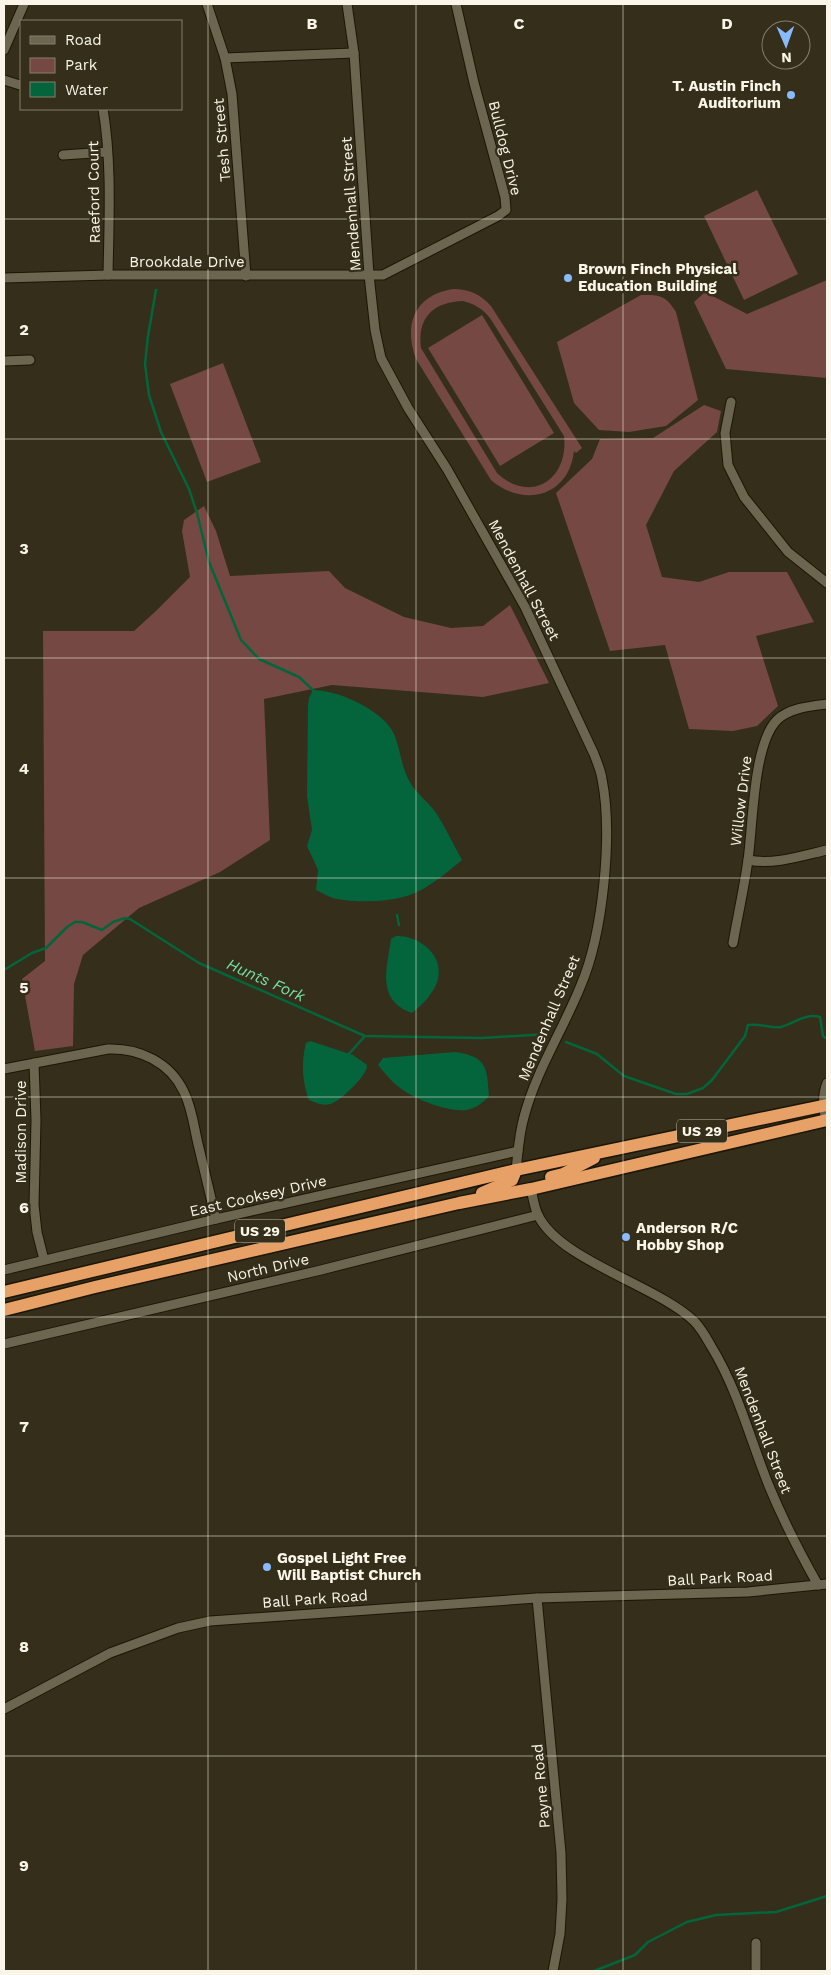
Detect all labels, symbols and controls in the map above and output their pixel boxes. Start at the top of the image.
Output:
text: B [307,14,318,33]
text: C [514,14,525,33]
text: D [721,14,733,33]
legend [20,20,182,110]
north arrow [761,20,811,70]
text: Road [65,31,102,49]
text: N [781,50,792,66]
text: Park [65,56,98,74]
place label: T. Austin Finch Auditorium [672,77,781,112]
text: Water [65,81,108,99]
marker: T. Austin Finch Auditorium [785,89,797,101]
street label: Tesh Street [209,97,235,182]
street label: Bulldog Drive [485,99,525,197]
street label: Mendenhall Street [337,135,365,272]
street label: Raeford Court [84,140,104,243]
street label: Brookdale Drive [129,253,245,271]
place label: Brown Finch Physical Education Building [578,260,737,295]
marker: Brown Finch Physical Education Building [562,272,574,284]
text: 2 [19,320,29,339]
street label: Mendenhall Street [484,516,564,644]
text: 3 [19,539,29,558]
street label: Willow Drive [727,755,755,847]
text: 4 [19,759,29,778]
street label: Mendenhall Street [514,952,584,1083]
water label: Hunts Fork [224,954,309,1006]
text: 5 [19,978,29,997]
street label: Madison Drive [12,1080,30,1184]
road number: US 29 [677,1120,727,1142]
street label: East Cooksey Drive [188,1171,328,1221]
text: 6 [19,1198,29,1217]
place label: Anderson R/C Hobby Shop [636,1219,738,1254]
road number: US 29 [235,1220,285,1242]
marker: Anderson R/C Hobby Shop [620,1231,632,1243]
street label: North Drive [225,1250,311,1286]
street label: Mendenhall Street [730,1364,796,1497]
text: 7 [19,1417,29,1436]
place label: Gospel Light Free Will Baptist Church [277,1549,421,1584]
marker: Gospel Light Free Will Baptist Church [261,1561,273,1573]
street label: Ball Park Road [667,1566,773,1590]
street label: Ball Park Road [262,1586,368,1612]
text: 8 [19,1637,29,1656]
street label: Payne Road [528,1743,554,1829]
text: 9 [19,1856,29,1875]

